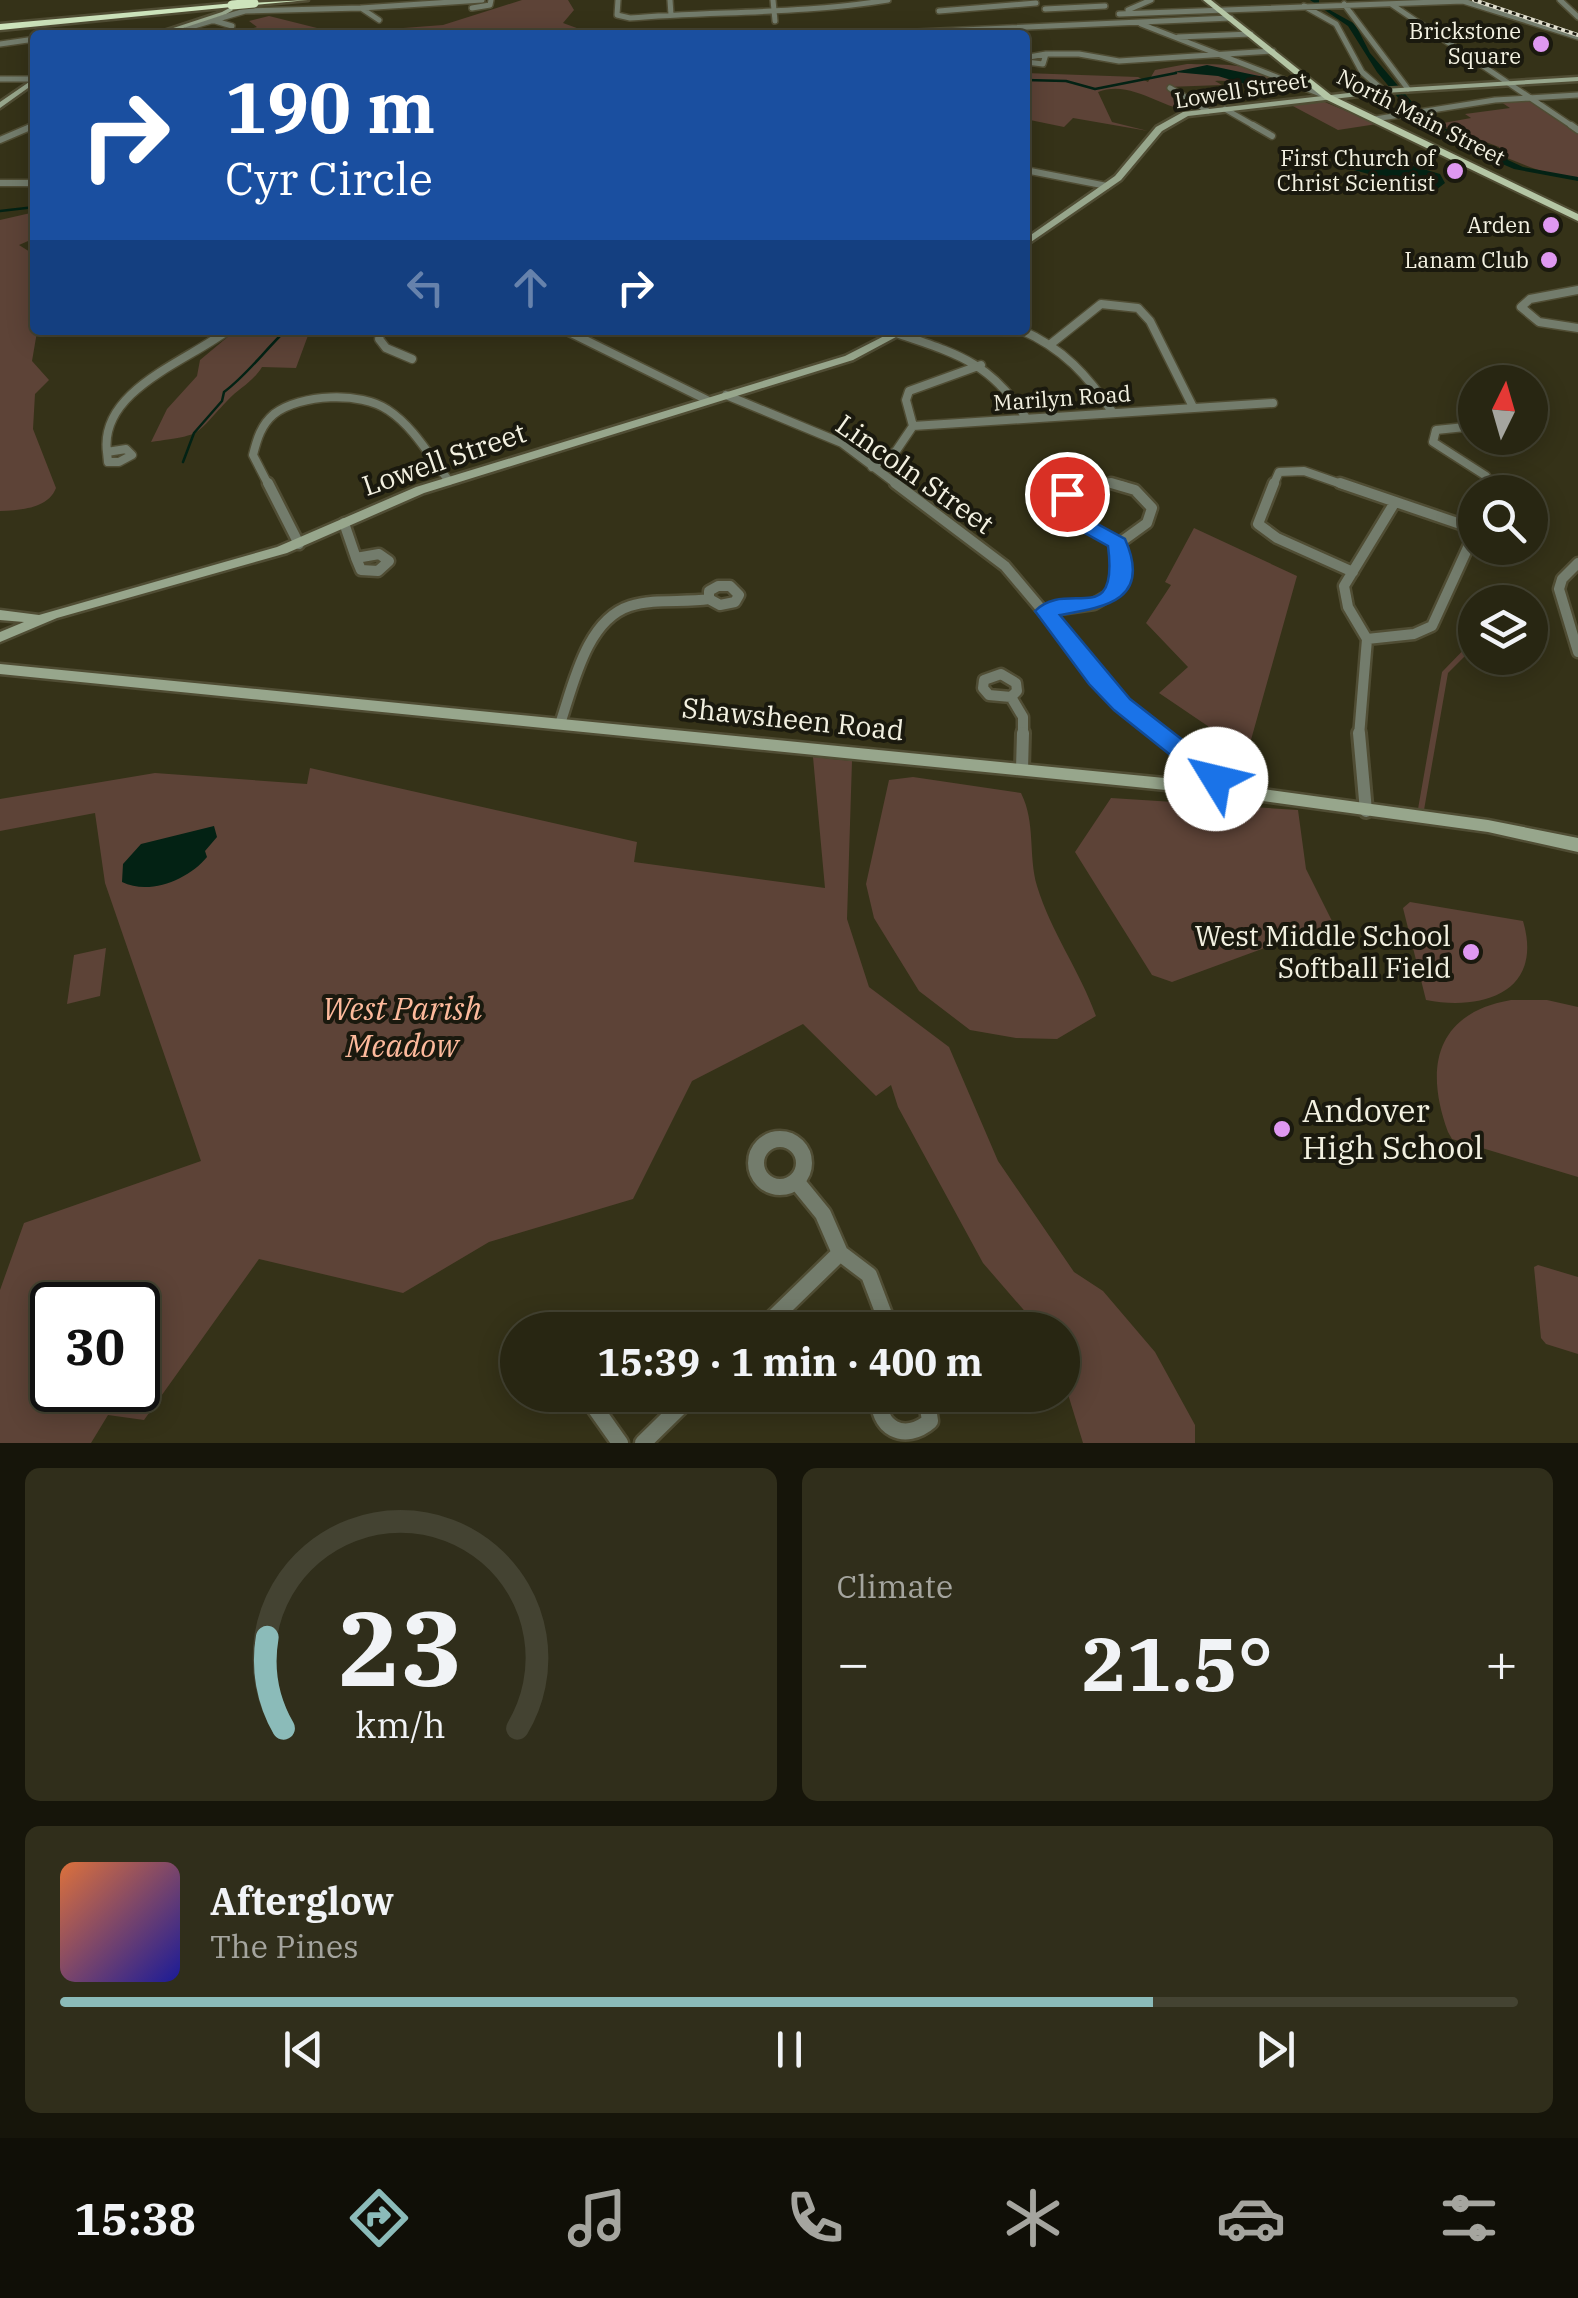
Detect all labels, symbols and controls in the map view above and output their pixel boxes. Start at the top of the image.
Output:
place label: Brickstone Square [1409,16,1521,70]
marker: Brickstone Square [1530,33,1552,55]
text: 190 m [225,61,435,152]
street label: North Main Street [1332,62,1510,172]
street label: Lowell Street [1172,65,1310,114]
icon: right [60,70,190,200]
place label: First Church of Christ Scientist [1277,143,1436,197]
text: Cyr Circle [225,149,433,207]
marker: First Church of Christ Scientist [1444,160,1466,182]
place label: Arden [1467,210,1531,239]
marker: Arden [1540,214,1562,236]
place label: Lanam Club [1404,245,1529,274]
marker: Lanam Club [1538,249,1560,271]
icon: left [398,260,453,315]
icon: ahead [503,260,558,315]
icon: right [608,260,663,315]
north arrow [1458,365,1548,455]
map controls [1458,365,1548,675]
street label: Marilyn Road [992,378,1132,417]
street label: Lincoln Street [829,405,1002,542]
street label: Lowell Street [357,413,531,504]
pin [1025,452,1110,537]
icon: arrive [1040,467,1095,522]
button: search [1458,475,1548,565]
button: layers [1458,585,1548,675]
street label: Shawsheen Road [680,688,906,749]
position arrow [1164,727,1268,831]
place label: West Middle School Softball Field [1194,917,1451,986]
marker: West Middle School Softball Field [1460,941,1482,963]
park label: West Parish Meadow [322,987,482,1066]
place label: Andover High School [1302,1089,1483,1168]
marker: Andover High School [1271,1118,1293,1140]
speed limit sign: 30 [30,1282,160,1412]
text: 15:39 · 1 min · 400 m [597,1337,983,1386]
text: Climate [837,1565,953,1607]
text: 23 [338,1579,463,1715]
text: 21.5° [1082,1614,1273,1712]
text: − [837,1627,870,1698]
text: + [1485,1627,1518,1698]
text: km/h [356,1701,446,1748]
text: Afterglow [210,1876,394,1925]
text: The Pines [210,1925,359,1967]
icon: previous [276,2022,331,2077]
icon: pause [762,2022,817,2077]
icon: next [1248,2022,1303,2077]
icon: directions [344,2183,414,2253]
icon: music [562,2183,632,2253]
icon: phone [780,2183,850,2253]
icon: climate [998,2183,1068,2253]
icon: car [1216,2183,1286,2253]
icon: filters [1434,2183,1504,2253]
text: 15:38 [74,2189,196,2247]

